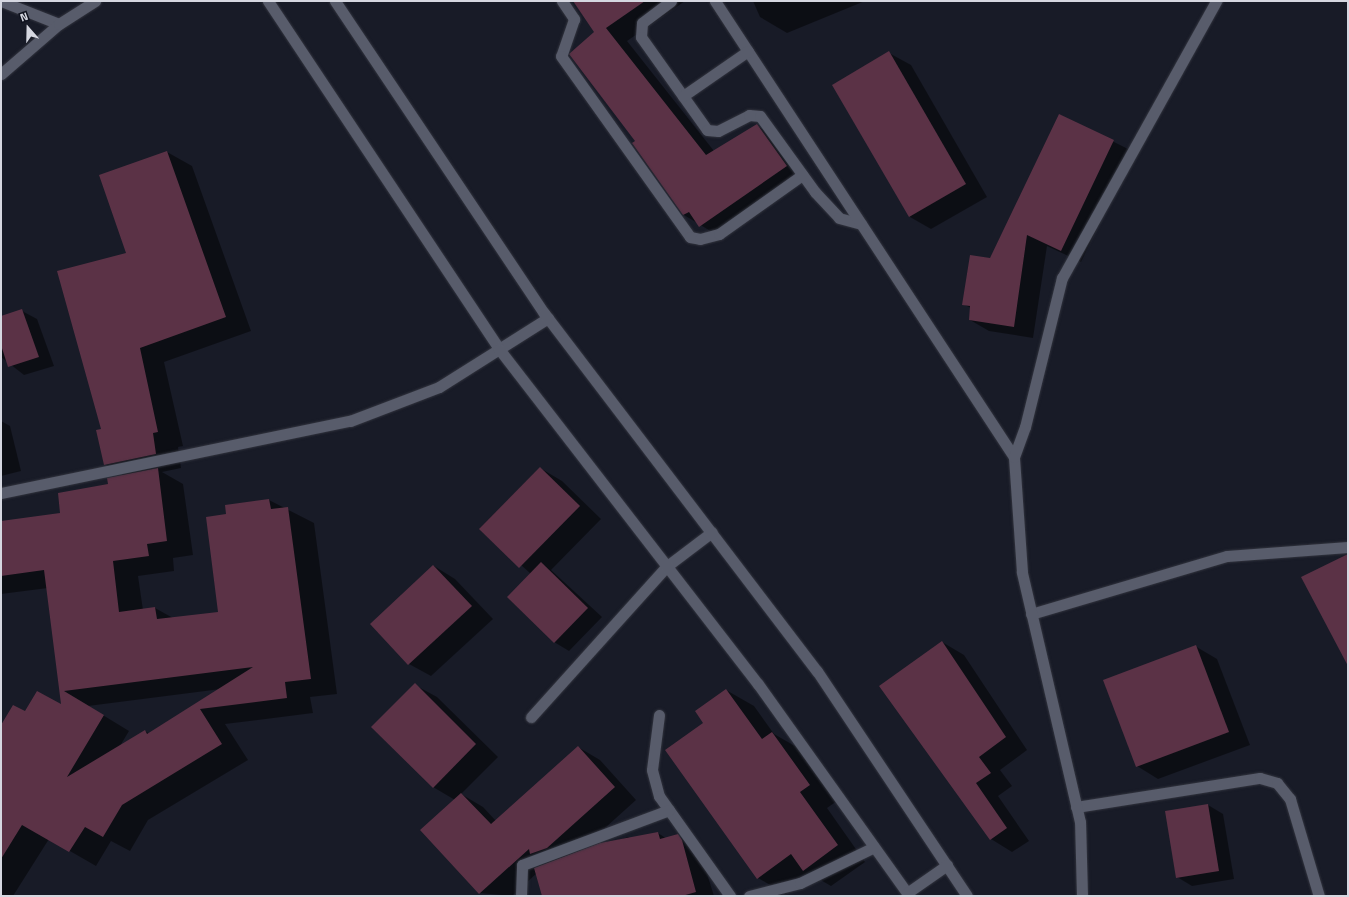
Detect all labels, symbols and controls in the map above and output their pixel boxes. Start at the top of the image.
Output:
north arrow [8,8,48,48]
text: N [18,8,30,26]

